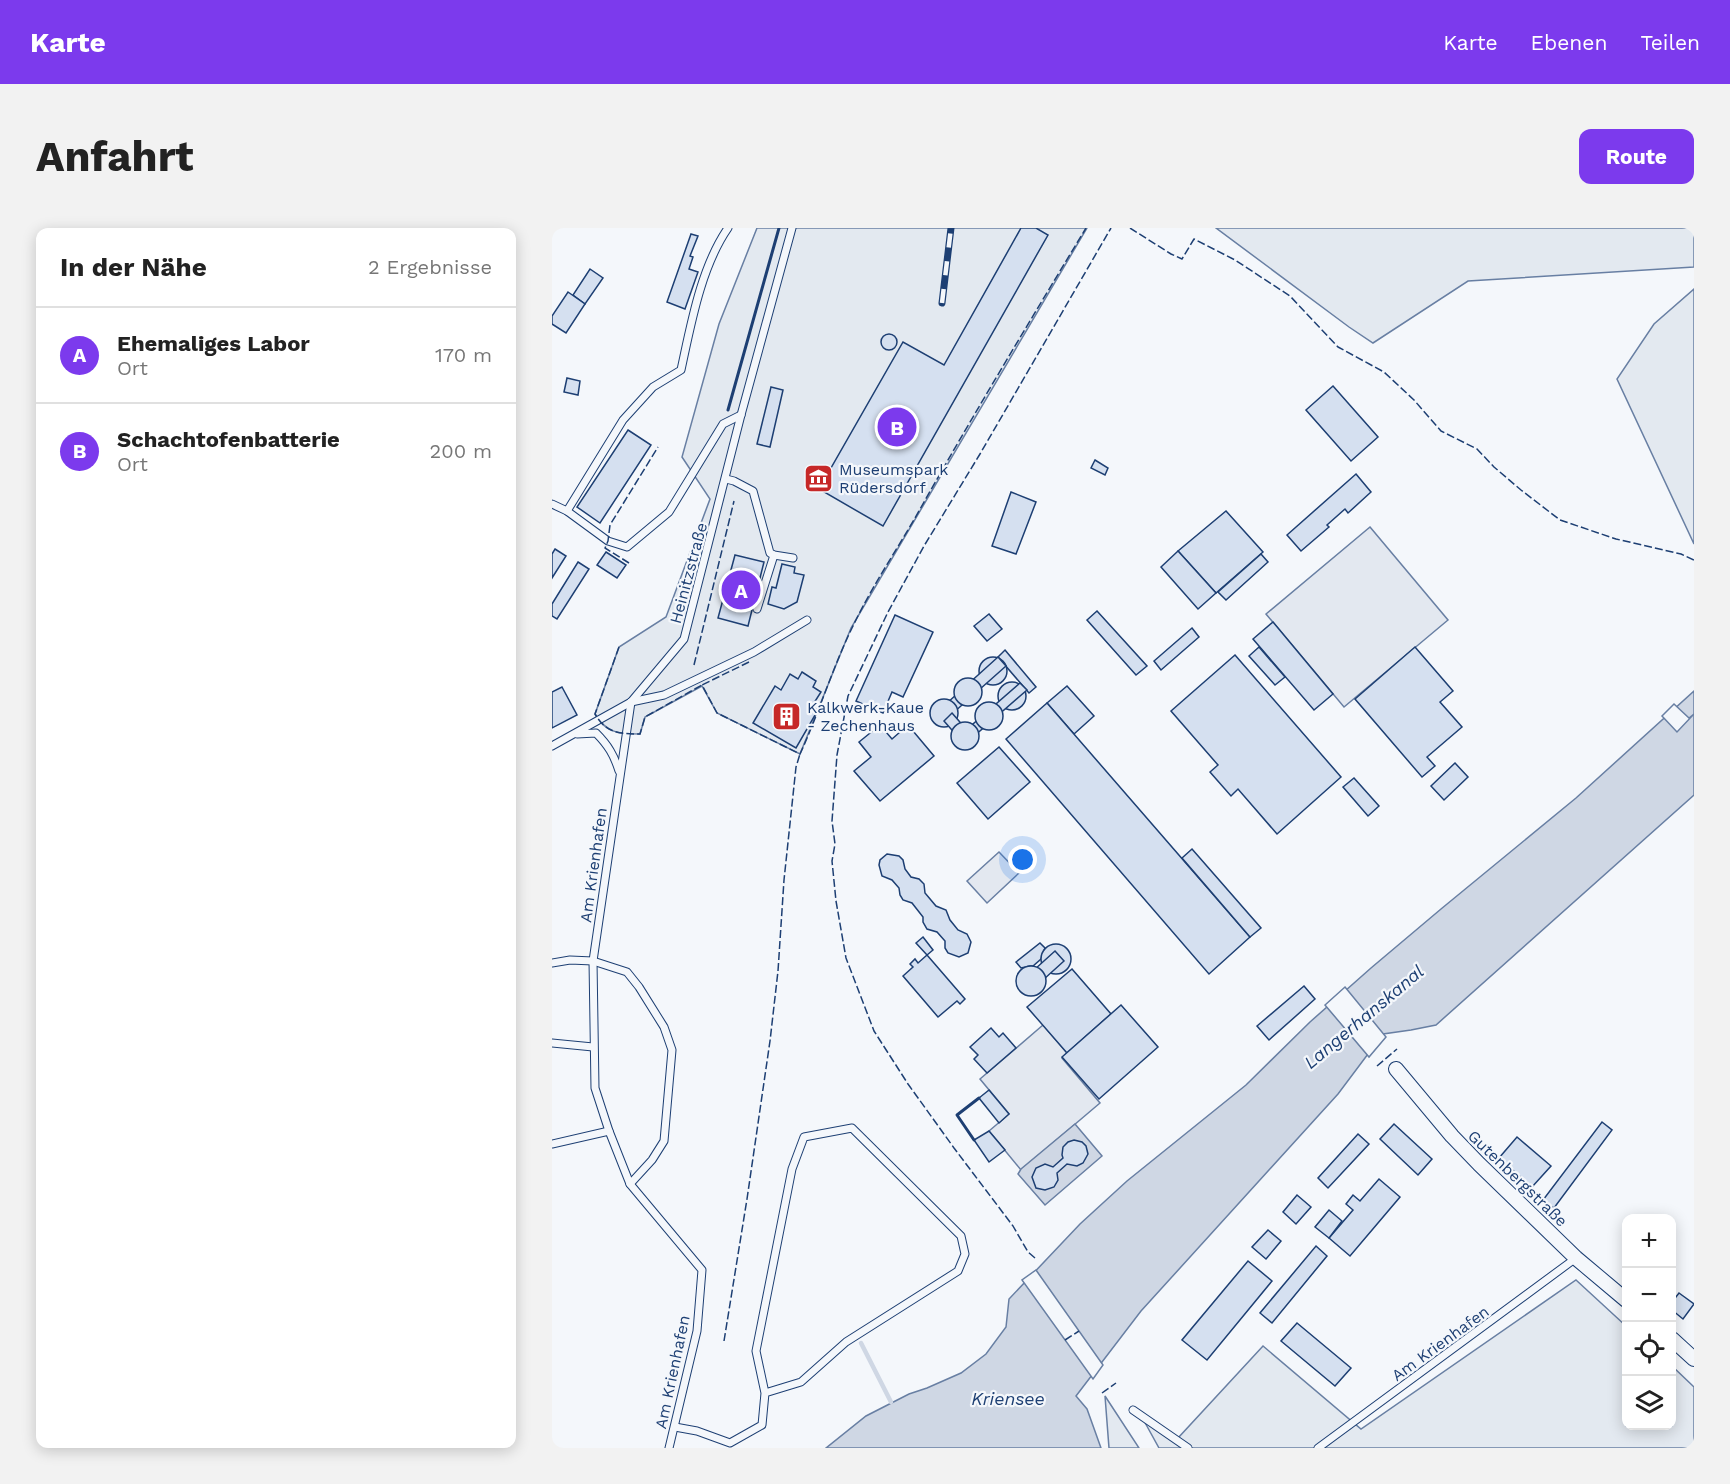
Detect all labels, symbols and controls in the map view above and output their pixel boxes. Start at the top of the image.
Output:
text: Karte [30,26,106,59]
text: Karte [1443,30,1498,55]
text: Ebenen [1531,30,1607,55]
text: Teilen [1640,30,1700,55]
button: Route [1579,129,1694,184]
text: Anfahrt [36,132,194,181]
text: In der Nähe [60,252,207,282]
text: 2 Ergebnisse [368,255,492,279]
text: Ehemaliges Labor [117,331,310,356]
text: A [73,343,86,367]
text: 170 m [435,343,492,367]
text: Ort [117,356,148,380]
pin: B [878,404,916,450]
text: Schachtofenbatterie [117,427,340,452]
text: B [73,439,86,463]
text: 200 m [430,439,492,463]
text: Ort [117,452,148,476]
place label: Museumspark Rüdersdorf [839,460,948,497]
museum icon: Museumspark Rüdersdorf [802,462,834,494]
street label: Heinitzstraße [666,520,711,626]
pin: A [722,568,760,613]
place label: Kalkwerk-Kaue - Zechenhaus [807,698,924,735]
building icon: Kalkwerk-Kaue - Zechenhaus [770,700,802,732]
street label: Am Krienhafen [576,806,611,924]
your location [1008,845,1037,874]
water label: Langerhanskanal [1300,960,1428,1073]
street label: Gutenbergstraße [1464,1126,1571,1231]
map controls [1622,1214,1676,1430]
button: + [1622,1214,1676,1268]
button: − [1622,1268,1676,1322]
street label: Am Krienhafen [1388,1302,1493,1385]
street label: Am Krienhafen [651,1314,694,1431]
button: locate [1622,1322,1676,1376]
button: layers [1622,1376,1676,1430]
water label: Kriensee [971,1388,1045,1409]

